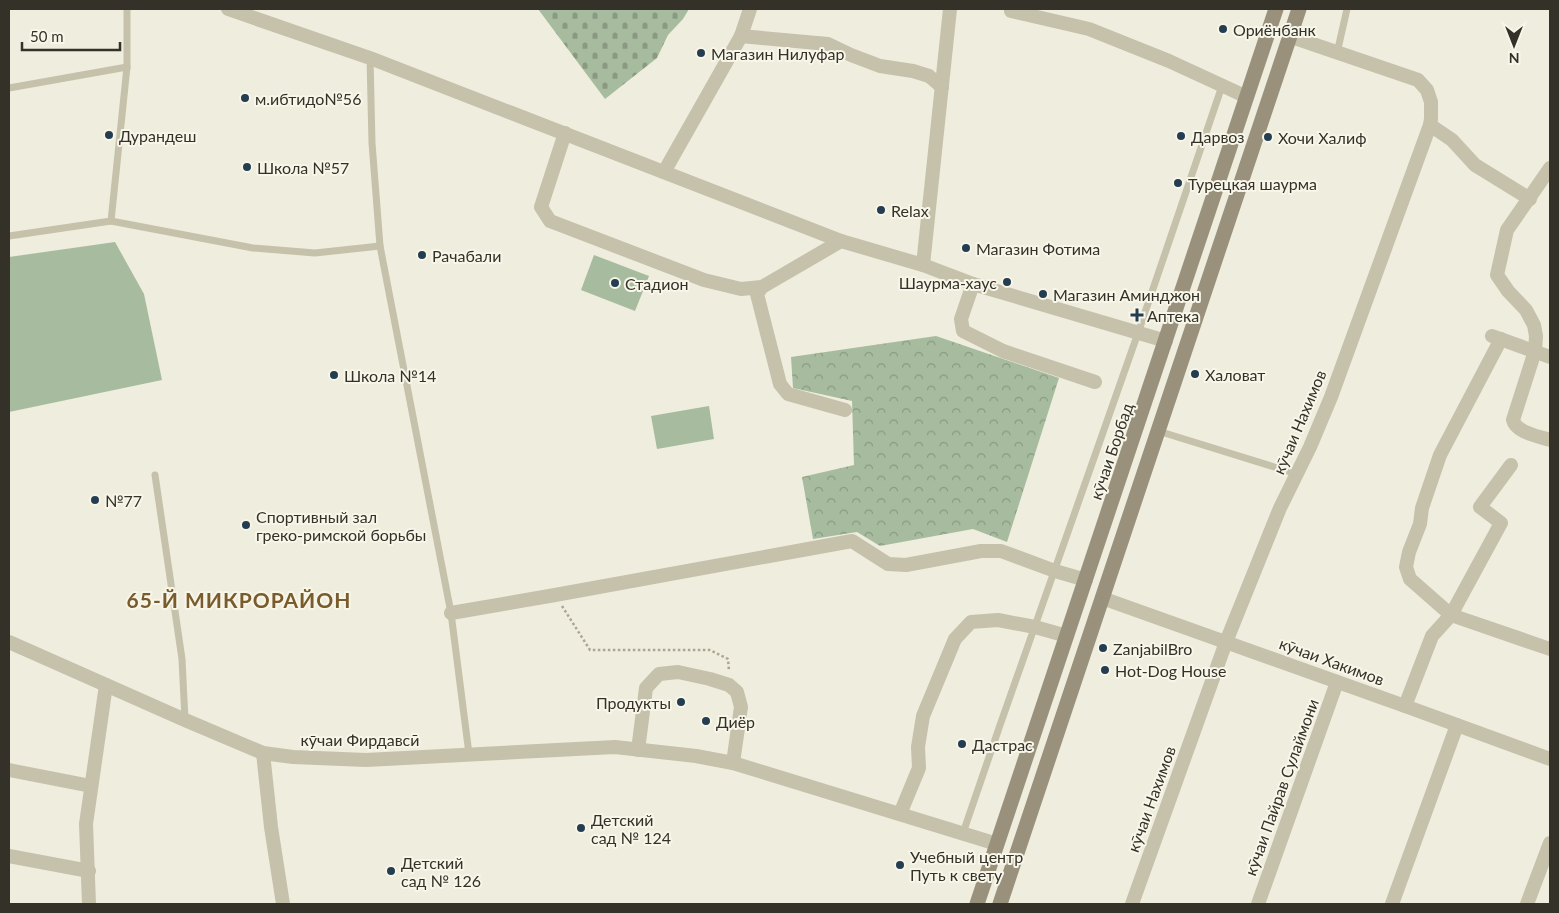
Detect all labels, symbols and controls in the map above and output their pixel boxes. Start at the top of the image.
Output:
scale bar [22,20,120,52]
place label: Ориёнбанк [1233,20,1317,39]
north arrow [1489,20,1539,70]
marker: Ориёнбанк [1217,23,1229,35]
text: 50 m [30,27,64,45]
place label: Магазин Нилуфар [711,44,844,63]
marker: Магазин Нилуфар [695,47,707,59]
text: N [1509,50,1519,67]
place label: м.ибтидо№56 [255,89,361,108]
marker: м.ибтидо№56 [239,92,251,104]
place label: Дурандеш [119,126,196,145]
place label: Дарвоз [1191,127,1244,146]
place label: Хочи Халиф [1278,128,1366,147]
marker: Дурандеш [103,129,115,141]
marker: Дарвоз [1175,130,1187,142]
marker: Хочи Халиф [1262,131,1274,143]
place label: Школа №57 [257,158,349,177]
marker: Школа №57 [241,161,253,173]
place label: Турецкая шаурма [1188,174,1317,193]
marker: Турецкая шаурма [1172,177,1184,189]
place label: Relax [891,201,929,220]
marker: Relax [875,204,887,216]
place label: Магазин Фотима [976,239,1100,258]
marker: Магазин Фотима [960,242,972,254]
place label: Рачабали [432,246,501,265]
marker: Рачабали [416,249,428,261]
place label: Шаурма-хаус [899,273,997,292]
place label: Стадион [625,274,689,293]
marker: Шаурма-хаус [1001,276,1013,288]
marker: Стадион [609,277,621,289]
place label: Магазин Аминджон [1053,285,1200,304]
marker: Магазин Аминджон [1037,288,1049,300]
place label: Аптека [1147,306,1199,325]
marker: Аптека [1131,309,1143,321]
place label: Халоват [1205,365,1265,384]
place label: Школа №14 [344,366,436,385]
street label: кӯчаи Нахимов [1268,367,1330,477]
marker: Халоват [1189,368,1201,380]
marker: Школа №14 [328,369,340,381]
street label: кӯчаи Борбад [1086,400,1136,502]
place label: №77 [105,491,142,510]
marker: №77 [89,494,101,506]
place label: Спортивный зал греко-римской борьбы [256,507,426,544]
marker: Спортивный зал греко-римской борьбы [240,519,252,531]
district label: 65-Й МИКРОРАЙОН [127,587,351,612]
street label: кӯчаи Хакимов [1277,633,1387,689]
place label: ZanjabilBro [1113,639,1192,658]
marker: ZanjabilBro [1097,642,1109,654]
place label: Hot-Dog House [1115,661,1226,680]
marker: Hot-Dog House [1099,664,1111,676]
place label: Продукты [596,693,671,712]
marker: Продукты [675,696,687,708]
street label: кӯчаи Пайрав Сулаймони [1240,696,1322,878]
place label: Диëр [716,712,755,731]
marker: Диëр [700,715,712,727]
street label: кӯчаи Фирдавсӣ [301,730,419,749]
place label: Дастрас [972,735,1033,754]
marker: Дастрас [956,738,968,750]
street label: кӯчаи Нахимов [1123,743,1179,855]
place label: Детский сад № 124 [591,810,671,847]
marker: Детский сад № 124 [575,822,587,834]
place label: Учебный центр Путь к свету [910,847,1023,884]
place label: Детский сад № 126 [401,853,481,890]
marker: Учебный центр Путь к свету [894,859,906,871]
marker: Детский сад № 126 [385,865,397,877]

